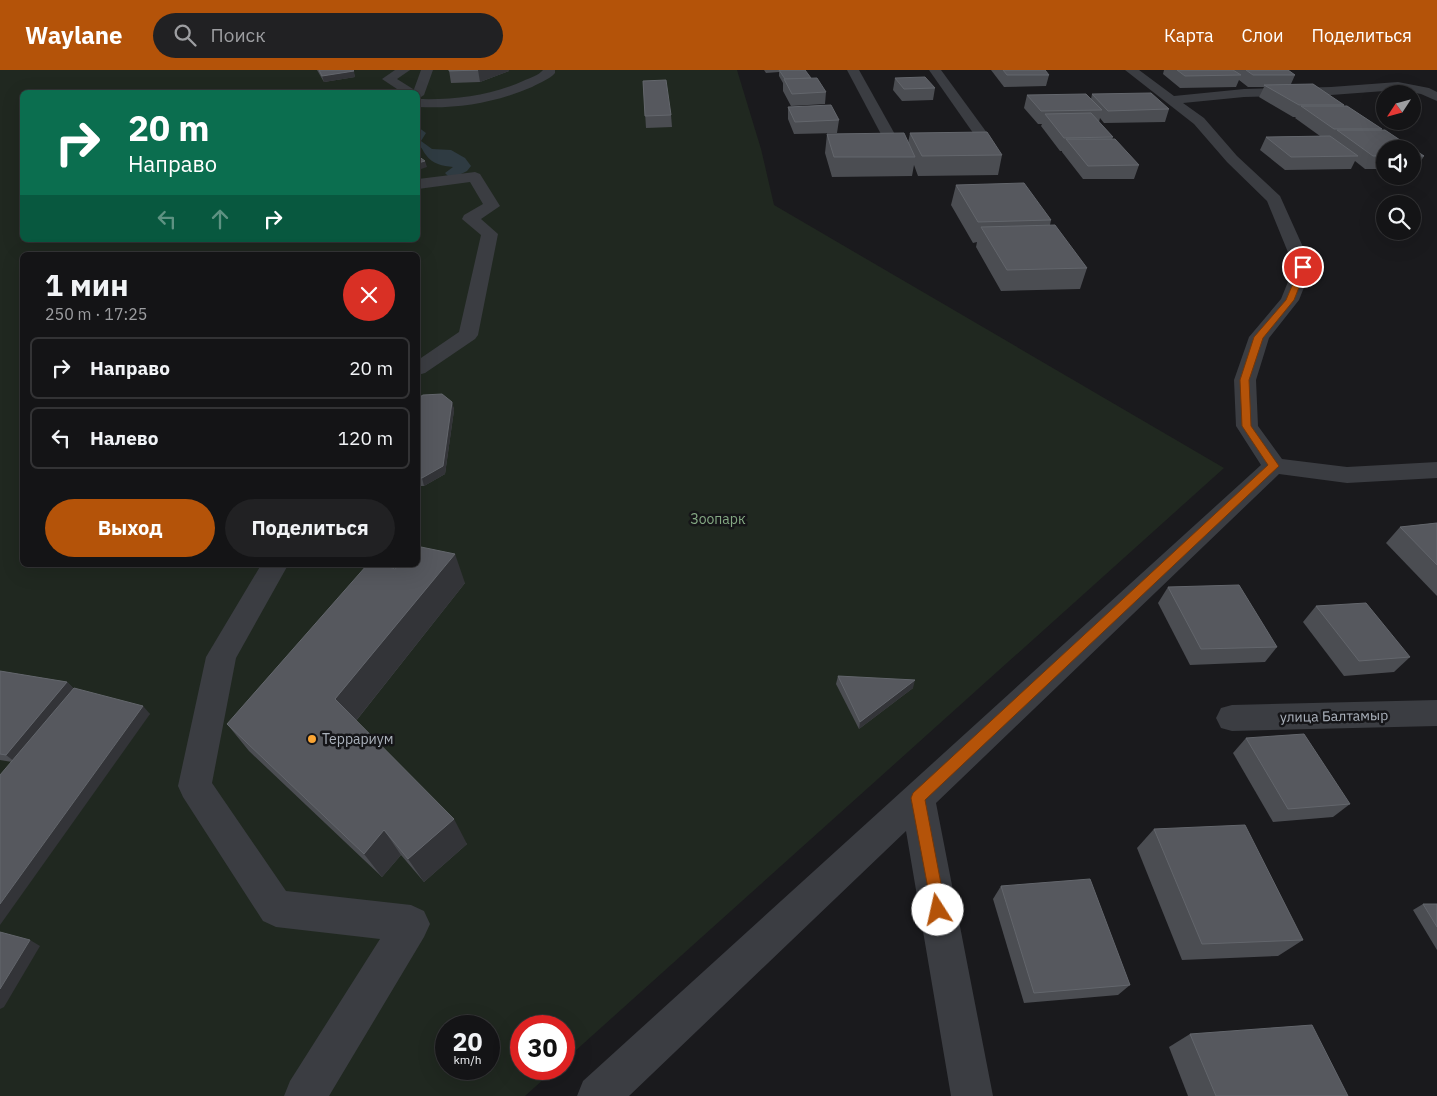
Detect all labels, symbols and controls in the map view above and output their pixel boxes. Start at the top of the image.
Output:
search box [153,13,503,58]
text: Waylane [25,19,123,51]
icon: search [171,21,199,49]
text: Поиск [211,23,266,47]
text: Карта [1164,24,1214,47]
text: Слои [1242,24,1284,47]
text: Поделиться [1312,24,1412,47]
north arrow [1376,85,1421,130]
map controls [1376,85,1421,240]
text: 20 m [128,105,210,151]
icon: right [45,110,110,175]
button: sound [1376,140,1421,185]
text: Направо [128,149,217,178]
button: search [1376,195,1421,240]
icon: left [153,205,181,233]
icon: ahead [206,205,234,233]
icon: right [259,205,287,233]
pin [1282,246,1324,288]
icon: arrive [1289,253,1317,281]
text: 1 мин [45,265,129,304]
button: close [343,269,395,321]
text: 250 m · 17:25 [45,304,147,324]
icon: right [47,354,75,382]
text: Направо [90,356,170,380]
text: 20 m [349,356,393,380]
icon: left [47,424,75,452]
text: Налево [90,426,159,450]
text: 120 m [338,426,393,450]
button: Выход [45,499,215,557]
button: Поделиться [225,499,395,557]
park label: Зоопарк [690,510,746,528]
street label: улица Балтамыр [1280,706,1388,726]
place label: Террариум [322,730,394,748]
marker: Террариум [306,733,318,745]
position arrow [911,883,963,935]
speed limit sign: 30 [510,1015,575,1080]
text: 20 [452,1025,483,1058]
text: km/h [453,1052,482,1067]

